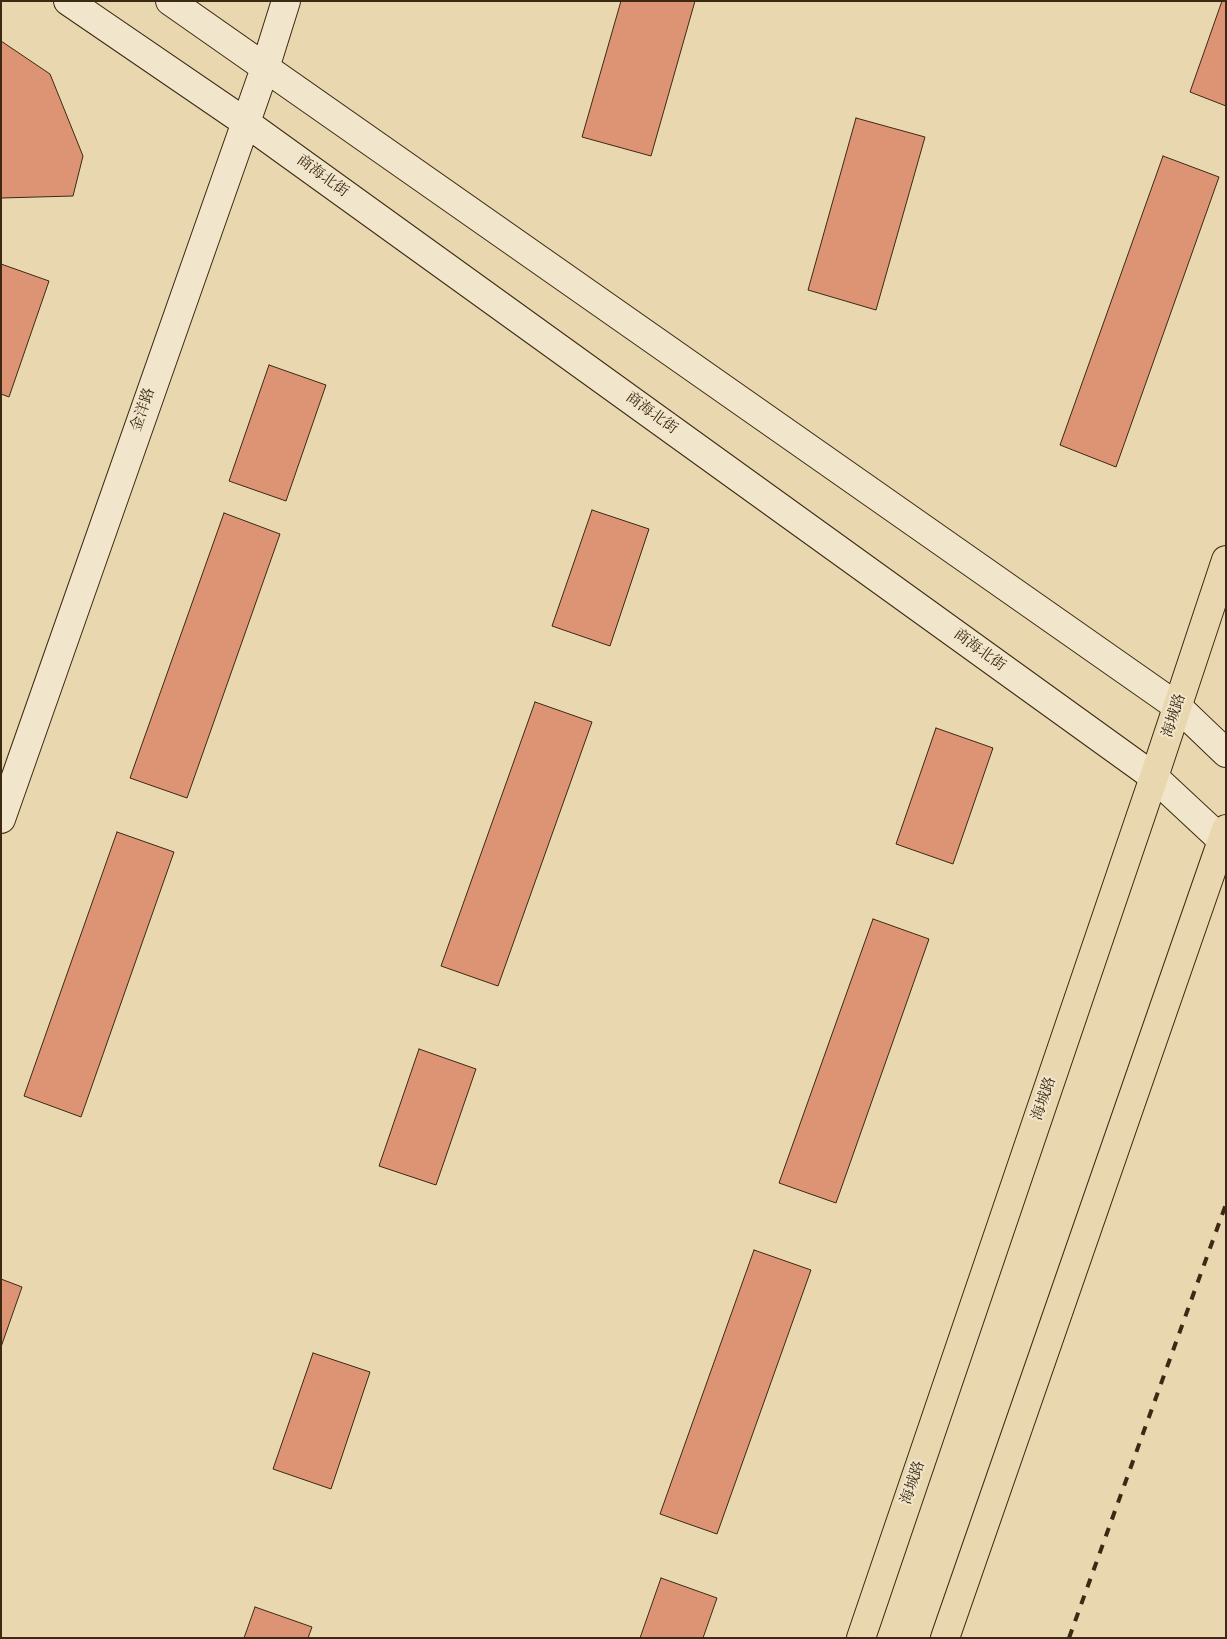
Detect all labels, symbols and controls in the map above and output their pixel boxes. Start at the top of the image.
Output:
street label: 商海北街 [292,152,352,202]
street label: 金洋路 [128,386,160,434]
street label: 商海北街 [621,389,681,439]
street label: 商海北街 [949,626,1009,676]
street label: 海城路 [1159,692,1191,740]
street label: 海城路 [1029,1075,1061,1123]
street label: 海城路 [898,1459,930,1507]

